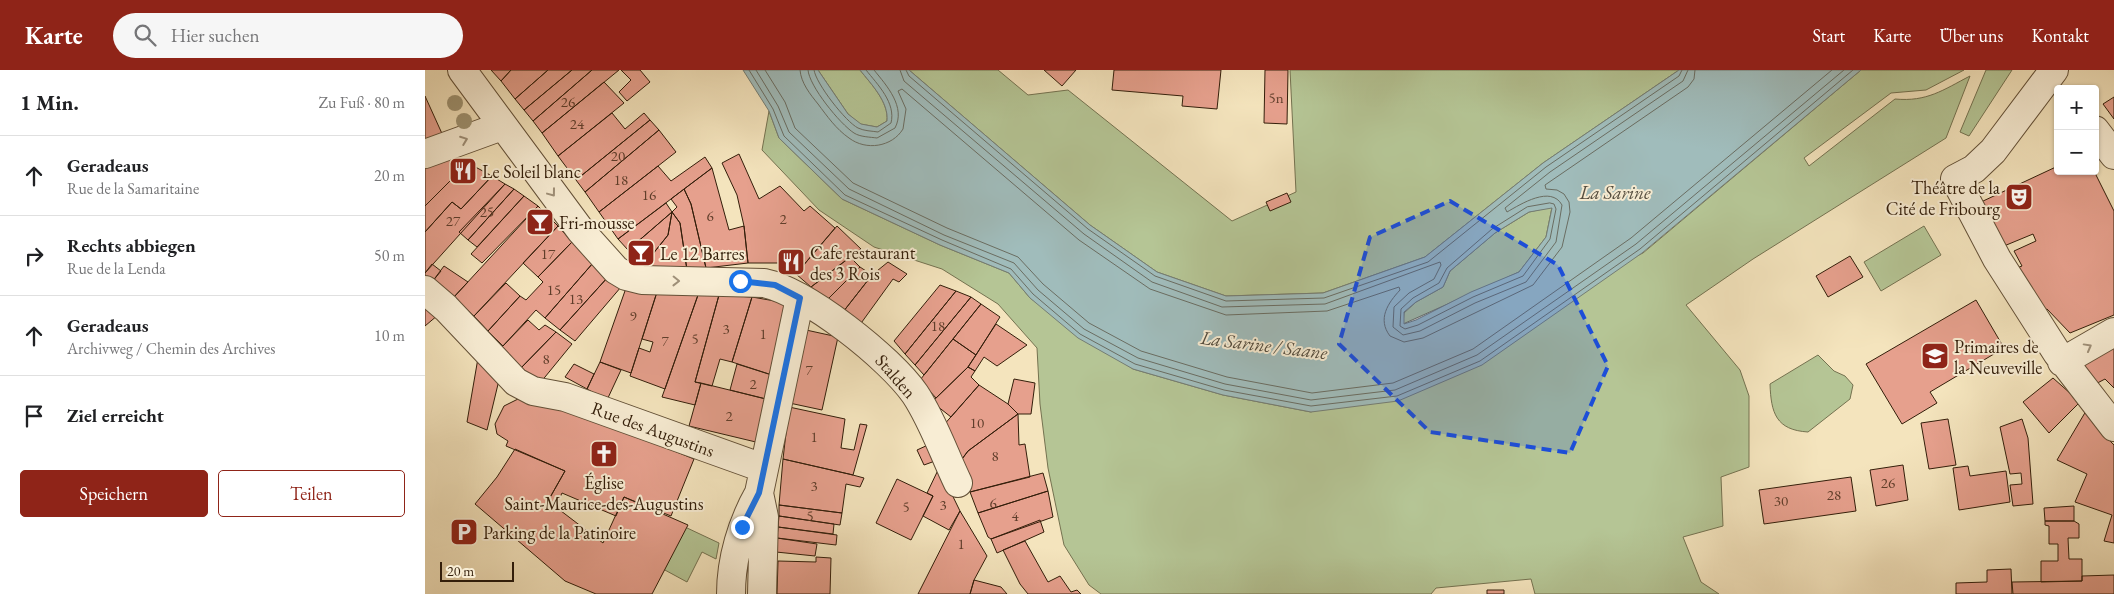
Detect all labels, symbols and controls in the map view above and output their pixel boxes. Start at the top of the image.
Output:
search box [113,13,463,58]
text: Karte [25,20,83,51]
icon: search [131,21,159,49]
text: Hier suchen [171,23,260,48]
text: Start [1812,24,1845,47]
text: Karte [1873,24,1911,47]
text: Über uns [1939,24,2003,47]
text: Kontakt [2031,24,2089,47]
map controls [2054,85,2099,175]
button: + [2054,85,2099,130]
house number: 5n [1268,88,1284,107]
text: 1 Min. [20,89,79,116]
text: Zu Fuß · 80 m [318,92,405,113]
house number: 26 [561,92,575,111]
house number: 24 [570,114,585,133]
button: − [2054,130,2099,175]
one-way arrow [459,136,467,146]
house number: 20 [611,146,625,165]
text: Geradeaus [67,153,149,178]
restaurant icon: Le Soleil blanc [448,156,478,186]
place label: Le Soleil blanc [482,160,581,183]
icon: ahead [20,162,48,190]
text: 20 m [374,165,405,186]
house number: 18 [614,170,628,189]
place label: Théâtre de la Cité de Fribourg [1886,176,2001,220]
text: Rue de la Samaritaine [67,178,199,199]
water label: La Sarine [1578,180,1651,205]
theatre icon: Théâtre de la Cité de Fribourg [2004,182,2034,212]
house number: 16 [642,185,656,204]
one-way arrow [546,187,555,197]
house number: 25 [480,202,494,221]
house number: 6 [706,206,714,225]
bar icon: Fri-mousse [525,207,555,237]
house number: 2 [779,209,787,228]
house number: 27 [446,211,461,230]
place label: Fri-mousse [559,211,635,234]
text: Rechts abbiegen [67,233,196,258]
bar icon: Le 12 Barres [626,238,656,268]
place label: Cafe restaurant des 3 Rois [810,241,916,285]
icon: right [20,242,48,270]
place label: Le 12 Barres [660,242,745,265]
house number: 17 [541,244,556,263]
text: 50 m [374,245,405,266]
restaurant icon: Cafe restaurant des 3 Rois [776,247,806,277]
text: Rue de la Lenda [67,258,166,279]
route start [729,270,752,293]
one-way arrow [672,276,680,286]
house number: 15 [547,280,561,299]
house number: 13 [569,289,583,308]
house number: 9 [629,306,637,325]
text: Geradeaus [67,313,149,338]
house number: 18 [931,316,945,335]
house number: 3 [722,319,730,338]
icon: ahead [20,322,48,350]
house number: 1 [759,324,767,343]
text: 10 m [374,325,405,346]
water label: La Sarine / Saane [1198,325,1329,365]
house number: 5 [691,329,699,348]
house number: 7 [661,331,669,350]
place label: Primaires de la Neuveville [1954,335,2042,379]
text: Archivweg / Chemin des Archives [67,338,275,359]
school or university icon: Primaires de la Neuveville [1920,341,1950,371]
one-way arrow [2083,343,2092,353]
house number: 8 [542,349,550,368]
street label: Stalden [871,349,922,403]
house number: 7 [805,360,813,379]
house number: 2 [749,374,757,393]
street label: Rue des Augustins [588,396,718,462]
icon: arrive [20,402,48,430]
text: Ziel erreicht [67,403,164,428]
house number: 2 [725,406,733,425]
house number: 10 [970,413,984,432]
house number: 1 [810,427,818,446]
church icon: Église Saint-Maurice-des-Augustins [589,439,619,469]
house number: 8 [991,446,999,465]
button: Speichern [20,470,208,517]
button: Teilen [218,470,405,517]
place label: Église Saint-Maurice-des-Augustins [504,471,704,515]
house number: 26 [1881,473,1895,492]
house number: 3 [810,476,818,495]
house number: 28 [1827,485,1841,504]
house number: 30 [1774,491,1788,510]
house number: 6 [989,493,997,512]
house number: 3 [939,495,947,514]
house number: 5 [902,497,910,516]
house number: 5 [806,506,814,525]
house number: 4 [1011,506,1019,525]
route end [731,516,754,539]
parking icon: Parking de la Patinoire [449,517,479,547]
place label: Parking de la Patinoire [483,521,636,544]
house number: 1 [957,534,965,553]
scale bar [440,559,514,582]
text: 20 m [447,562,474,580]

